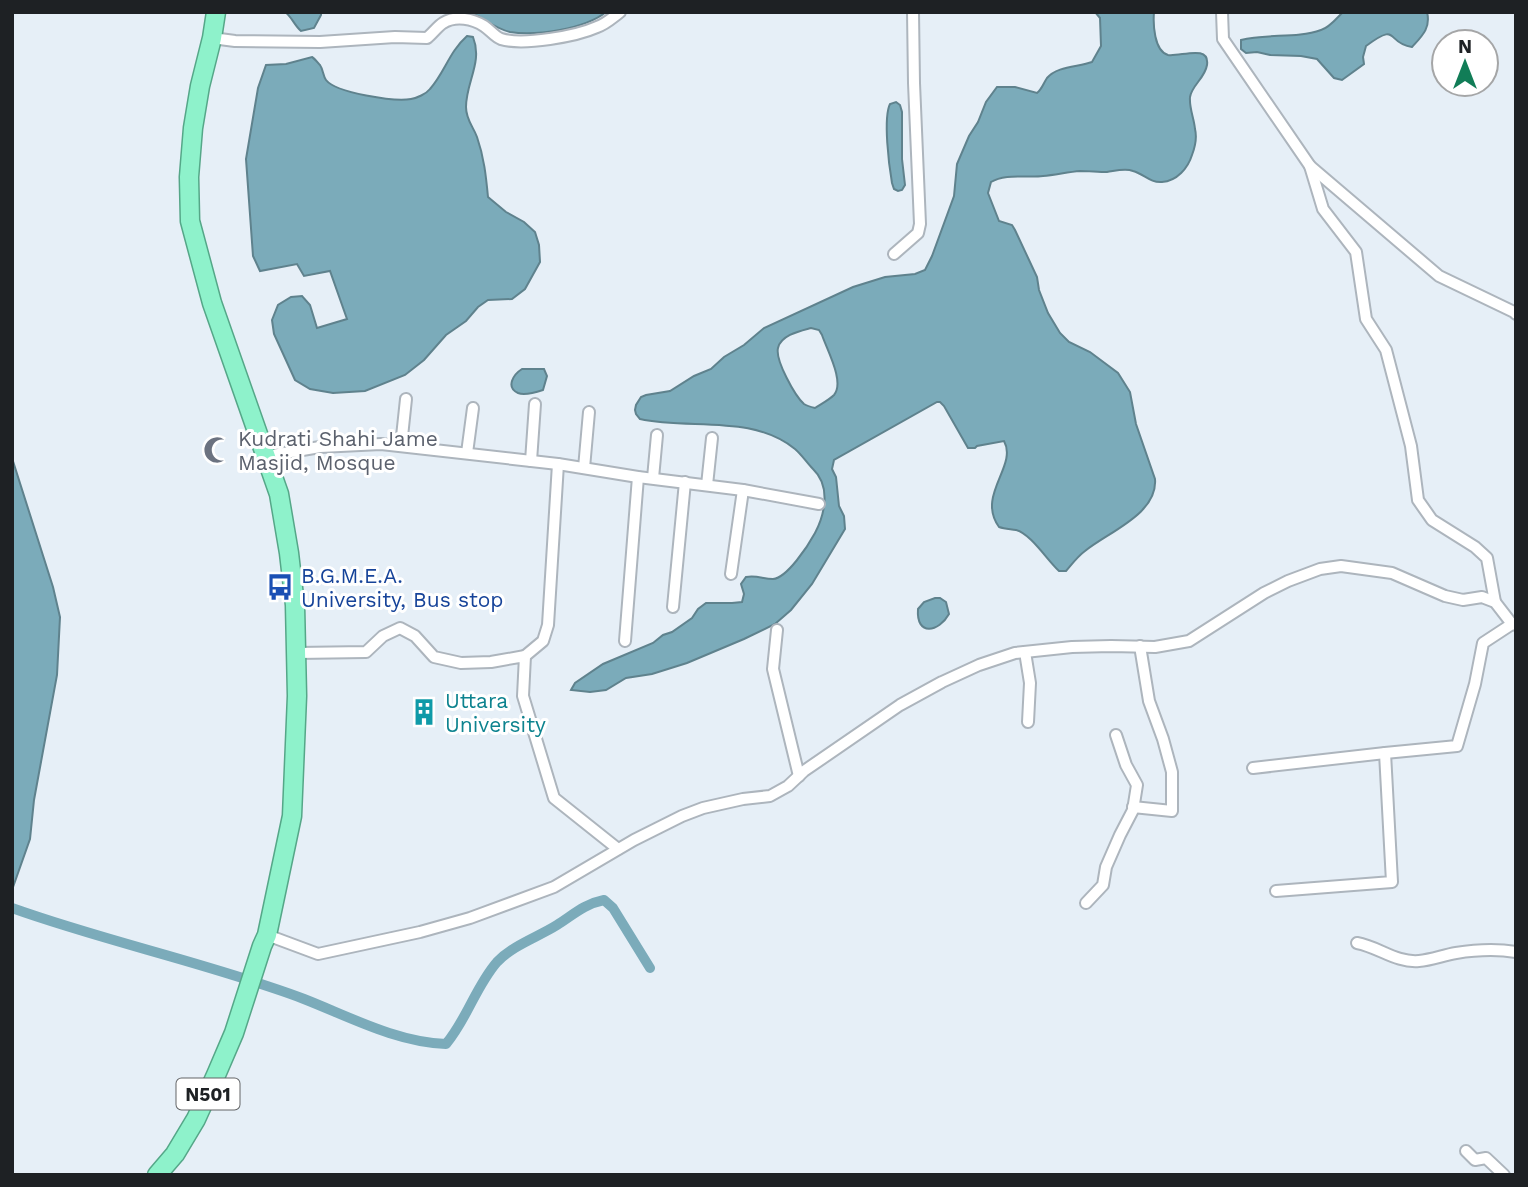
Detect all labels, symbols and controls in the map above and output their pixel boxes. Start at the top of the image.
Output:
north arrow [1430,28,1500,98]
text: N [1458,35,1472,58]
place label: Kudrati Shahi Jame Masjid, Mosque [238,426,438,475]
mosque icon: Kudrati Shahi Jame Masjid, Mosque [202,435,232,465]
place label: B.G.M.E.A. University, Bus stop [301,563,504,612]
bus stop icon: B.G.M.E.A. University, Bus stop [265,572,295,602]
place label: Uttara University [445,688,546,737]
building icon: Uttara University [409,697,439,727]
road number: N501 [176,1078,240,1110]

